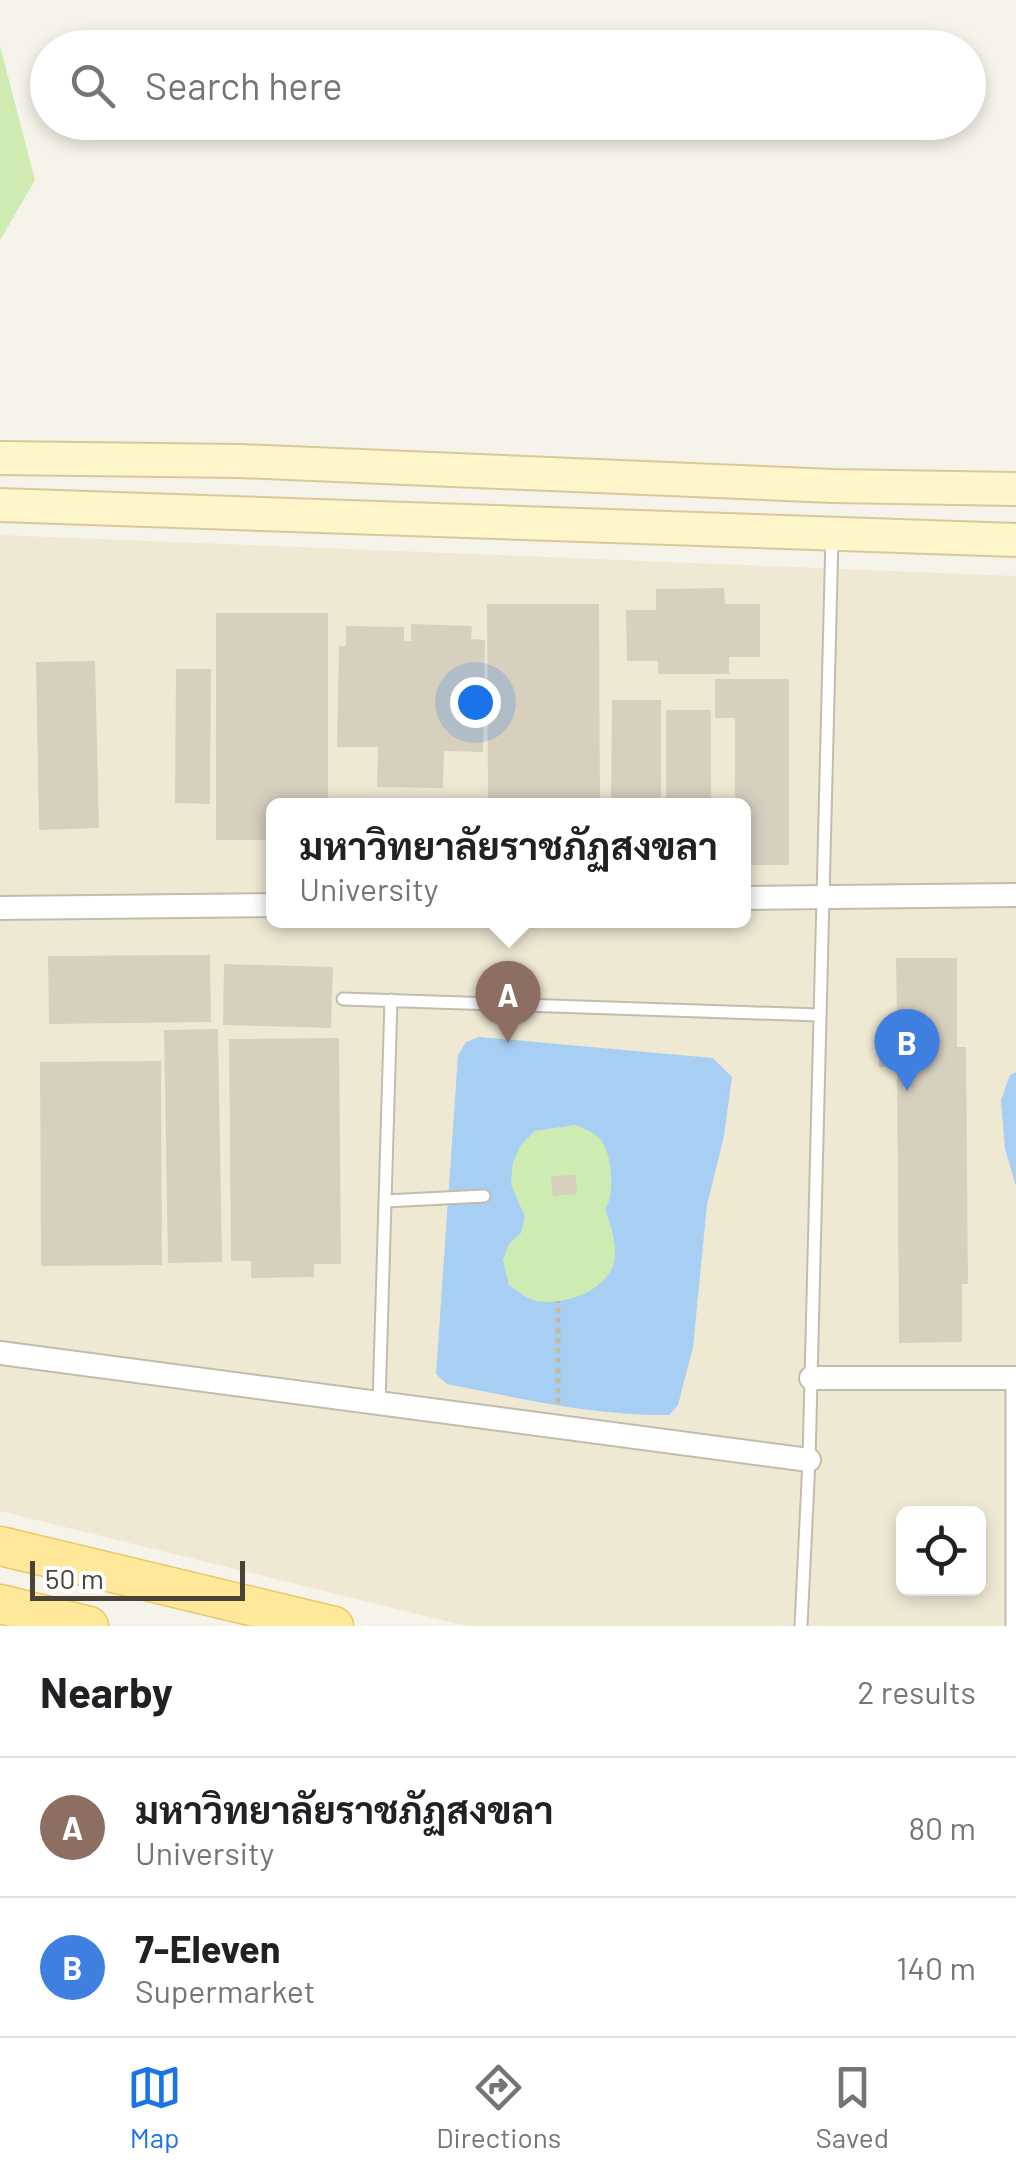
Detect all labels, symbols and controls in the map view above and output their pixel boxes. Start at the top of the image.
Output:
search box [30,30,986,140]
icon: search [65,58,120,113]
text: Search here [145,62,343,108]
your location [450,677,501,728]
popup [266,798,751,928]
text: มหาวิทยาลัยราชภัฏสงขลา [299,822,718,868]
text: University [299,869,439,907]
pin: A [476,960,540,1043]
pin: B [874,1008,940,1091]
map controls [896,1506,986,1596]
button: locate [896,1506,986,1596]
scale bar [30,1556,245,1600]
text: 50 m [45,1561,104,1595]
text: Nearby [40,1666,173,1716]
text: 2 results [857,1672,976,1710]
text: มหาวิทยาลัยราชภัฏสงขลา [135,1786,554,1832]
text: A [62,1808,83,1846]
text: 80 m [908,1808,976,1846]
text: University [135,1833,274,1871]
text: 7-Eleven [135,1925,281,1971]
text: B [63,1948,82,1986]
text: 140 m [896,1948,976,1986]
text: Supermarket [135,1971,315,2009]
tab: Map [127,2060,182,2154]
tab: Directions [436,2060,561,2154]
tab: Saved [815,2060,889,2154]

